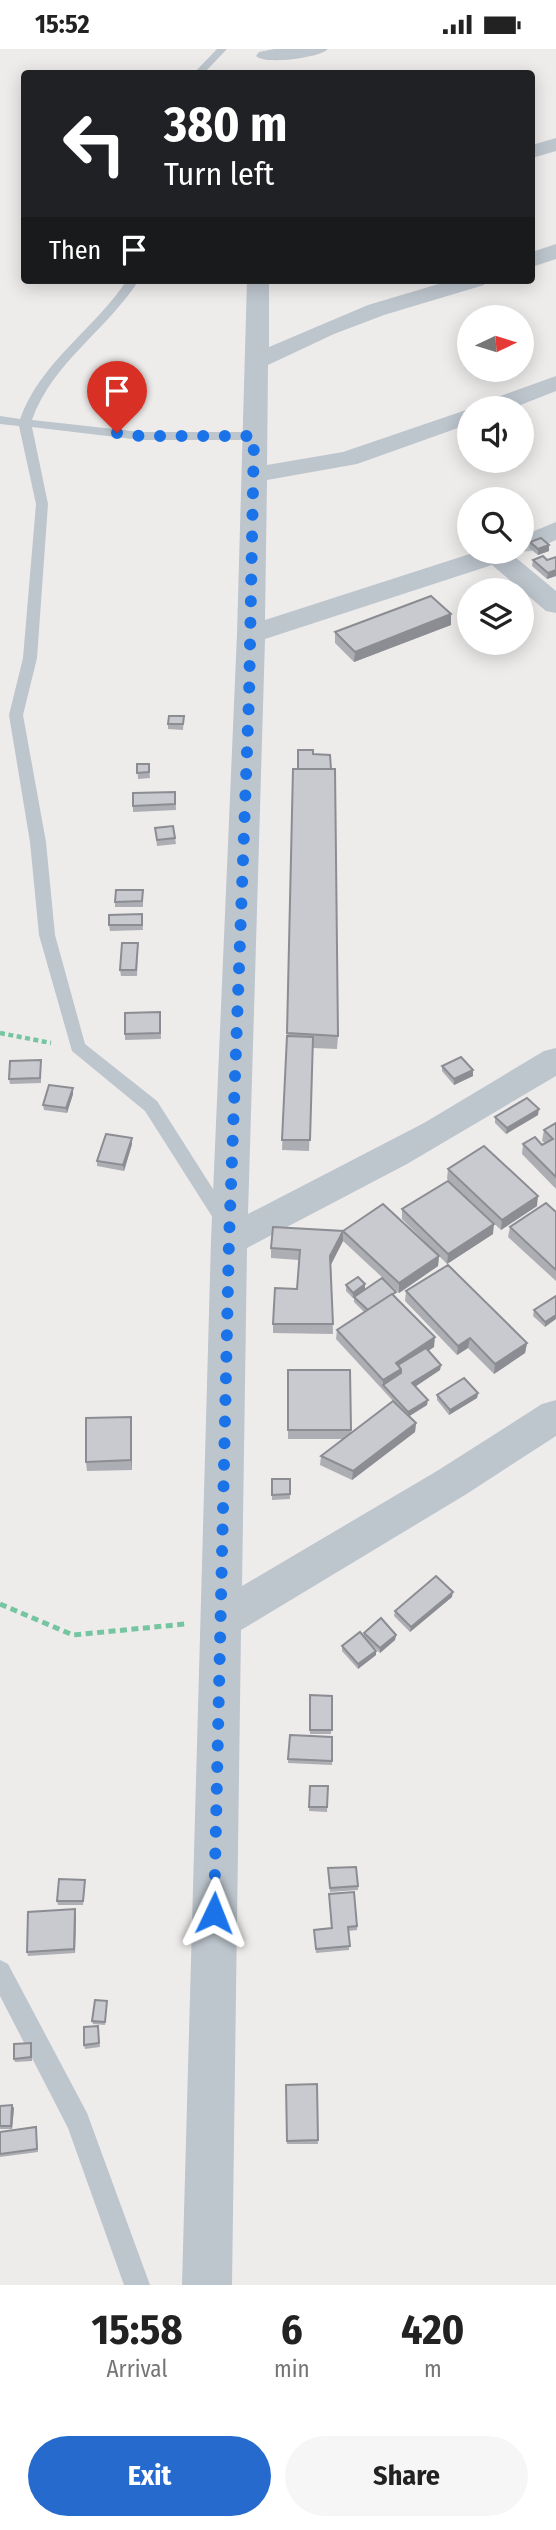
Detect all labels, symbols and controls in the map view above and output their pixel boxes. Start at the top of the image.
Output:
text: 15:52 [35,9,89,40]
text: 380 m [164,95,287,154]
icon: left [49,98,140,189]
text: Turn left [164,155,274,193]
icon: arrive [115,231,153,269]
text: Then [49,235,101,266]
north arrow [457,305,534,381]
map controls [457,305,534,655]
pin [87,361,147,433]
icon: arrive [98,372,136,410]
button: sound [457,396,534,473]
button: search [457,487,534,564]
button: layers [457,578,534,655]
position arrow [177,1876,251,1950]
text: 15:58 [91,2305,183,2355]
text: 6 [281,2305,303,2355]
text: 420 [401,2305,465,2355]
text: Arrival [107,2355,167,2383]
text: min [274,2355,310,2383]
text: m [424,2355,442,2383]
button: Exit [28,2436,271,2516]
button: Share [285,2436,528,2516]

